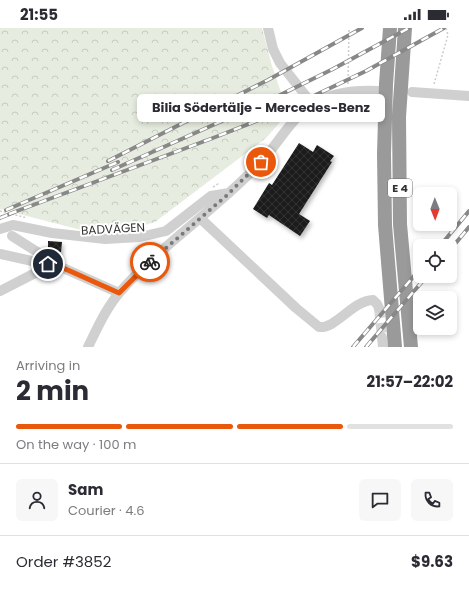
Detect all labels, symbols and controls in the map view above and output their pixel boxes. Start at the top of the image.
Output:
text: 21:55 [20,4,58,25]
callout: Bilia Södertälje - Mercedes-Benz [137,94,385,122]
text: Bilia Södertälje - Mercedes-Benz [152,98,370,117]
pin [244,145,278,179]
icon: bag [250,151,272,173]
road number: E 4 [388,179,412,197]
north arrow [413,187,457,231]
map controls [413,187,457,335]
street label: BADVÄGEN [81,218,145,239]
button: locate [413,239,457,283]
courier [130,242,170,282]
pin [31,247,65,281]
icon: bike [139,251,161,273]
icon: home [37,253,59,275]
button: layers [413,291,457,335]
text: Arriving in [16,356,80,375]
text: 21:57–22:02 [367,371,453,392]
text: 2 min [16,373,89,409]
text: On the way · 100 m [16,435,136,454]
button: person [16,479,58,521]
text: Sam [68,479,103,500]
button: chat [359,479,401,521]
button: phone [411,479,453,521]
text: Courier · 4.6 [68,501,145,520]
text: Order #3852 [16,551,111,572]
text: $9.63 [411,551,453,572]

